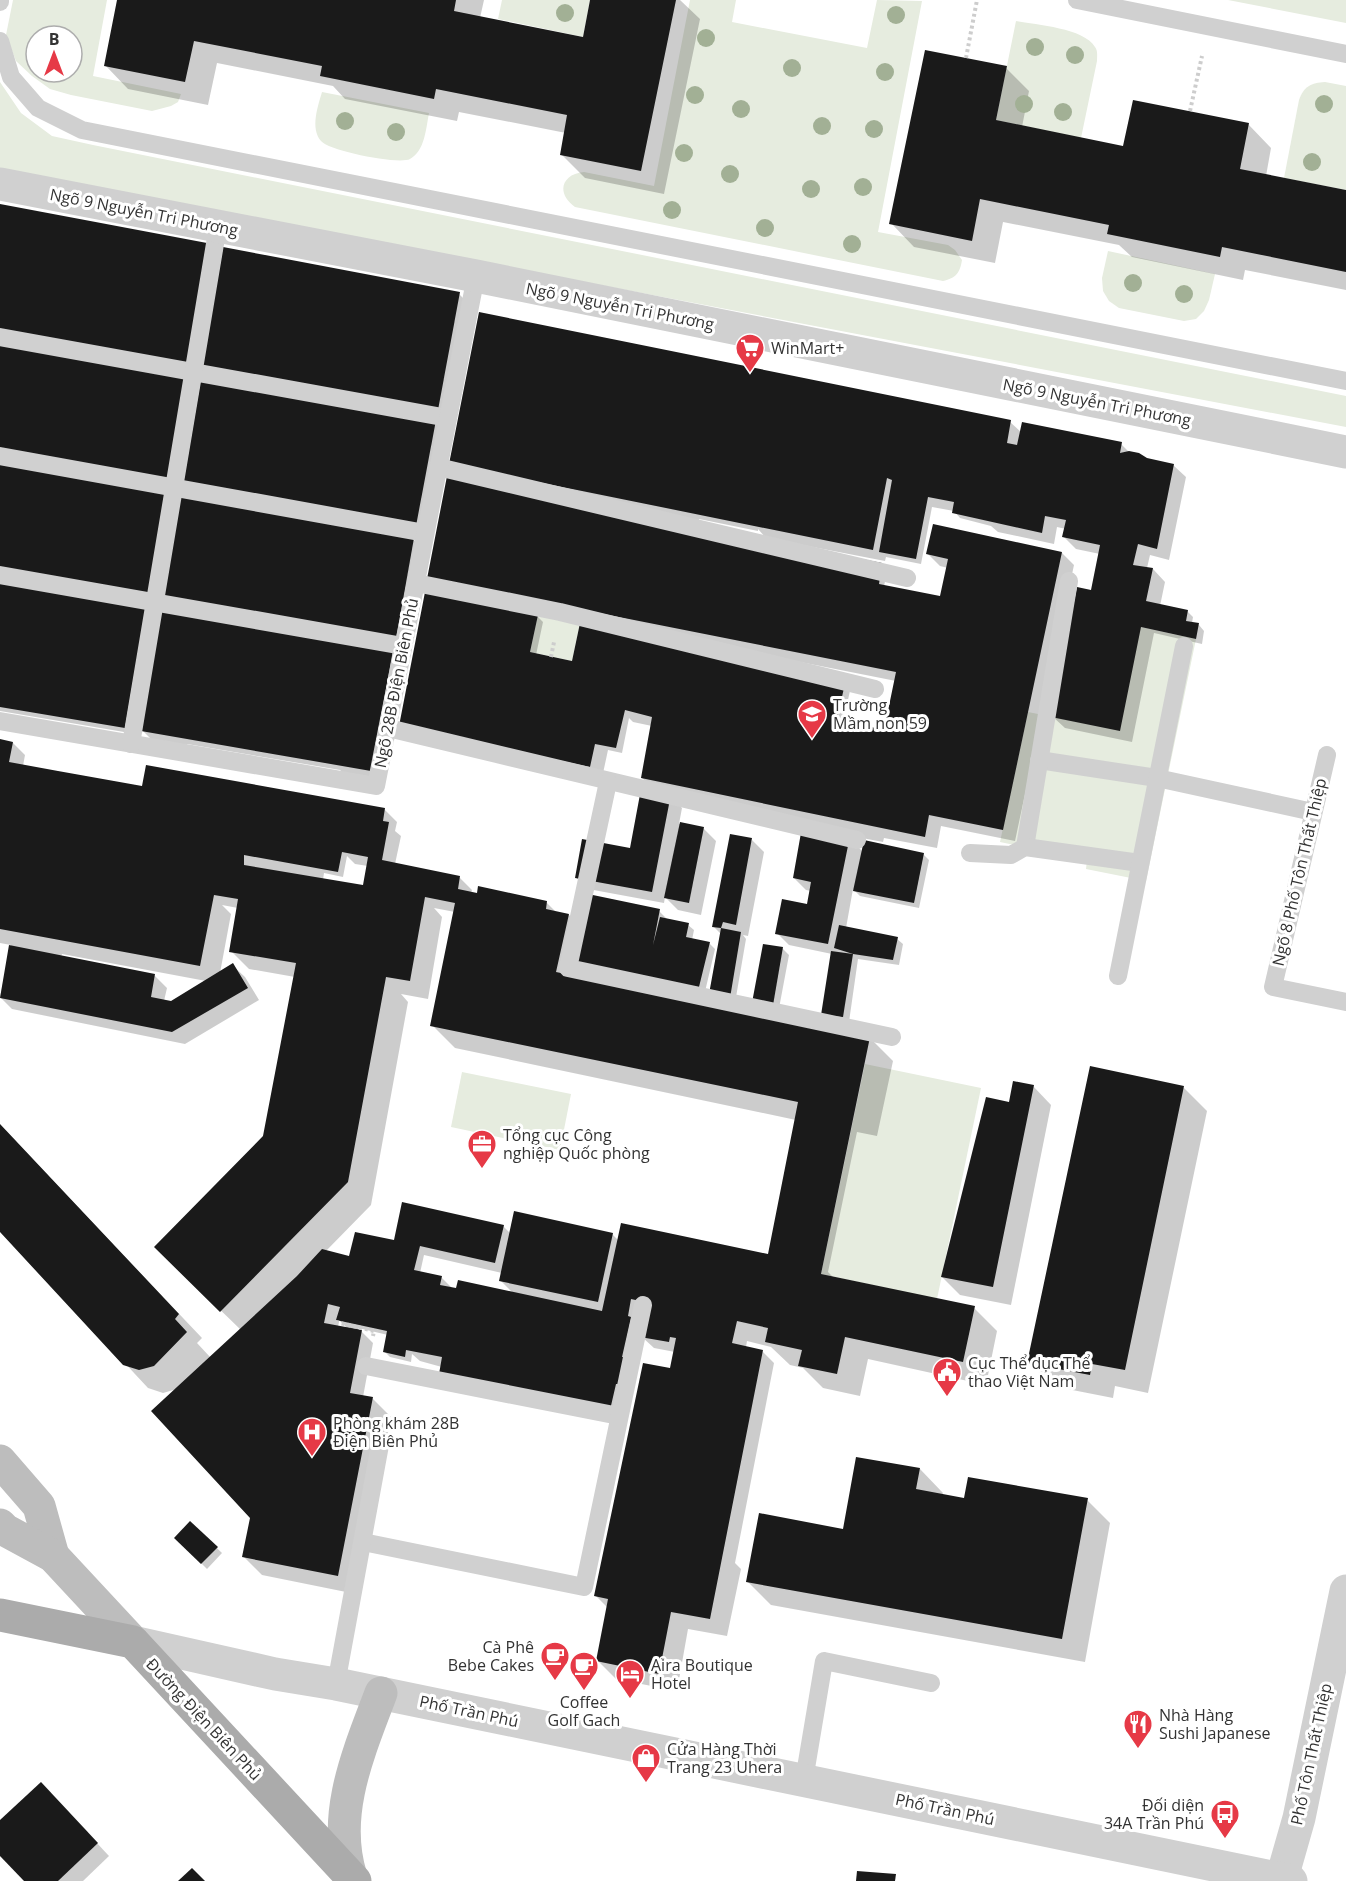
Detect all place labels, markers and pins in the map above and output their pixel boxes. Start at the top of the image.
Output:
supermarket icon: WinMart+ [734,332,766,374]
place label: WinMart+ [771,337,844,359]
place label: Trường Mầm non 59 [833,694,927,734]
school or university icon: Trường Mầm non 59 [796,698,828,740]
place label: Tổng cục Công nghiệp Quốc phòng [503,1124,650,1164]
office icon: Tổng cục Công nghiệp Quốc phòng [466,1128,498,1170]
place label: Cục Thể dục Thể thao Việt Nam [968,1352,1091,1392]
public building icon: Cục Thể dục Thể thao Việt Nam [931,1356,963,1398]
place label: Phòng khám 28B Điện Biên Phủ [333,1412,459,1452]
hospital icon: Phòng khám 28B Điện Biên Phủ [296,1416,328,1458]
place label: Cà Phê Bebe Cakes [448,1636,534,1676]
cafe icon: Cà Phê Bebe Cakes [539,1640,571,1682]
cafe icon: Coffee Golf Gach [568,1650,600,1692]
place label: Aira Boutique Hotel [651,1654,753,1694]
hotel icon: Aira Boutique Hotel [614,1658,646,1700]
place label: Coffee Golf Gach [548,1691,620,1731]
place label: Nhà Hàng Sushi Japanese [1159,1704,1271,1744]
restaurant icon: Nhà Hàng Sushi Japanese [1122,1708,1154,1750]
place label: Cửa Hàng Thời Trang 23 Uhera [667,1738,782,1778]
shop icon: Cửa Hàng Thời Trang 23 Uhera [630,1742,662,1784]
place label: Đối diện 34A Trần Phú [1104,1794,1204,1834]
bus stop icon: Đối diện 34A Trần Phú [1209,1798,1241,1840]

